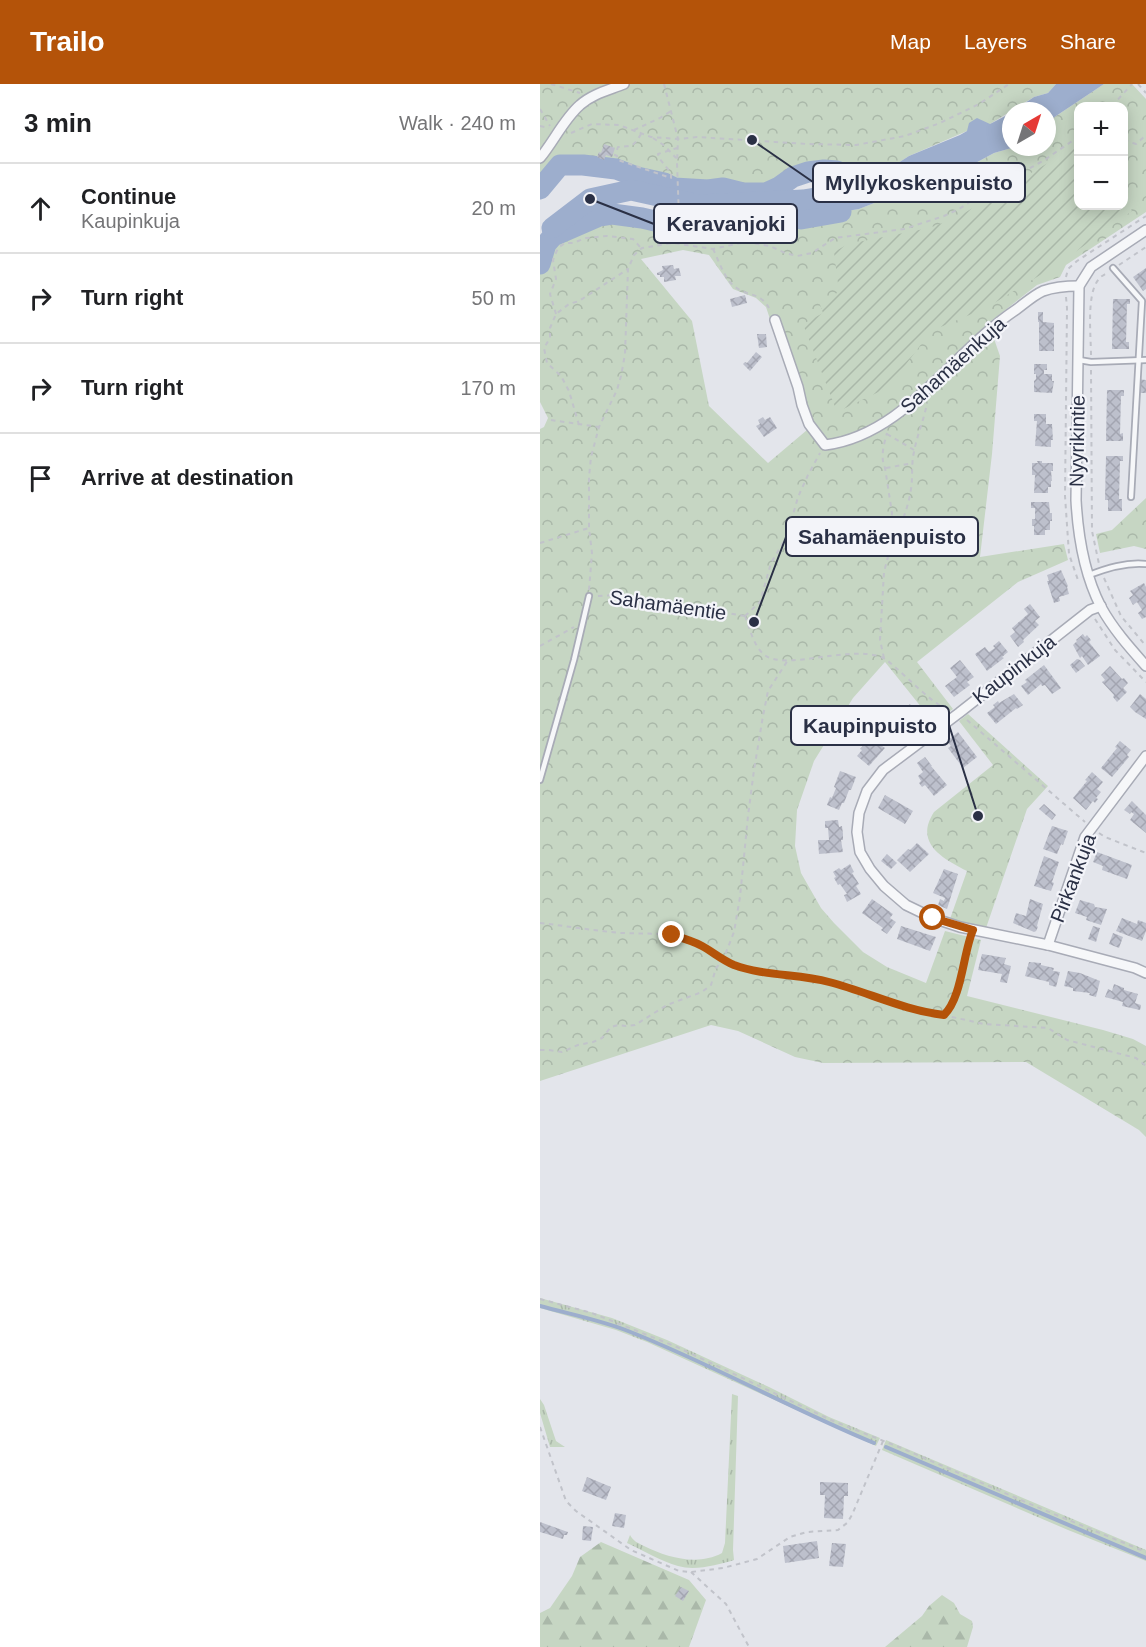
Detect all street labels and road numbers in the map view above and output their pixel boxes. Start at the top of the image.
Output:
street label: Sahamäenkuja [896,312,1011,418]
street label: Nyyrikintie [1065,395,1089,487]
street label: Sahamäentie [608,586,728,624]
street label: Kaupinkuja [968,629,1060,708]
street label: Pirkankuja [1046,830,1100,926]

